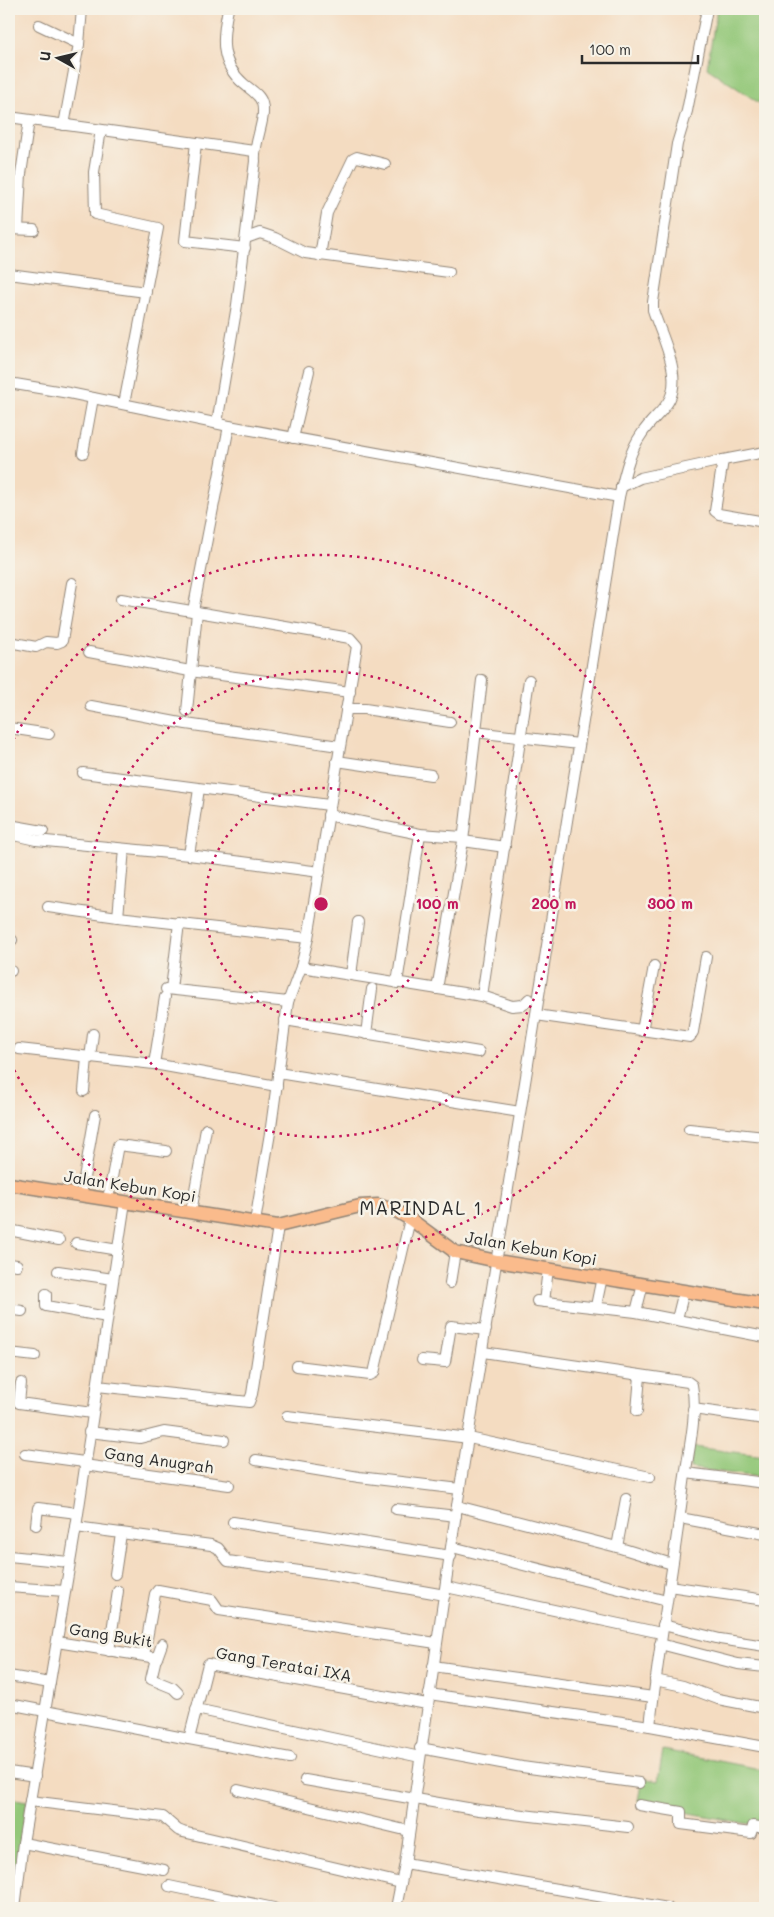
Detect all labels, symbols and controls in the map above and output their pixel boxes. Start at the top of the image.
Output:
north arrow [32,32,82,82]
scale bar [582,32,698,64]
text: 100 m [589,39,631,59]
text: U [35,50,55,62]
text: 100 m [415,893,459,913]
text: 200 m [532,893,577,913]
text: 300 m [647,893,693,913]
centre of rings [312,895,330,913]
street label: Jalan Kebun Kopi [63,1165,198,1206]
district label: MARINDAL 1 [359,1195,483,1220]
street label: Jalan Kebun Kopi [464,1226,599,1269]
street label: Gang Anugrah [103,1441,215,1478]
street label: Gang Bukit [68,1618,154,1651]
street label: Gang Teratai IXA [214,1641,354,1686]

